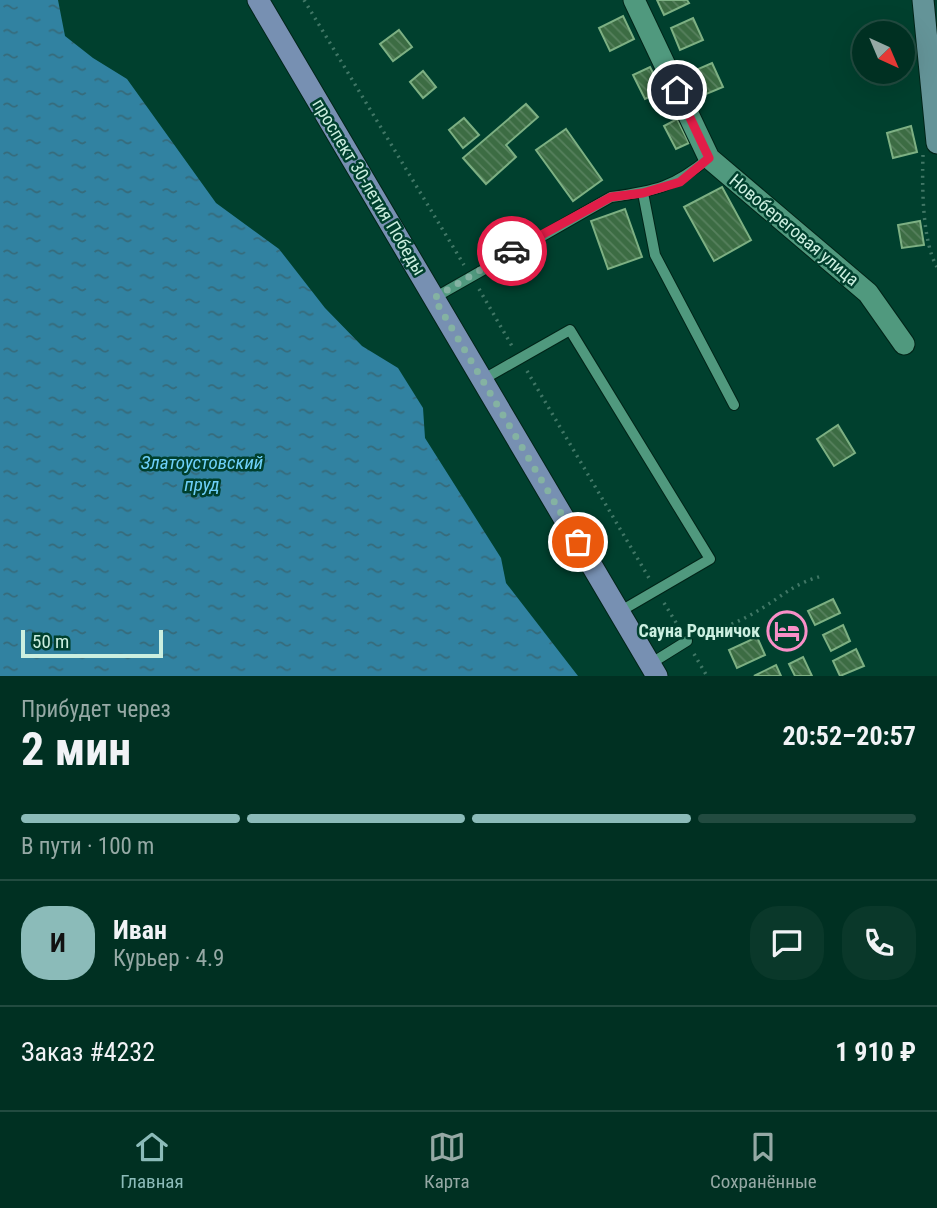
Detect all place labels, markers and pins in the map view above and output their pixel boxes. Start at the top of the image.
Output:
pin [647,60,707,120]
pin [548,512,608,572]
hotel icon: Сауна Родничок [766,610,808,652]
place label: Сауна Родничок [638,620,760,641]

